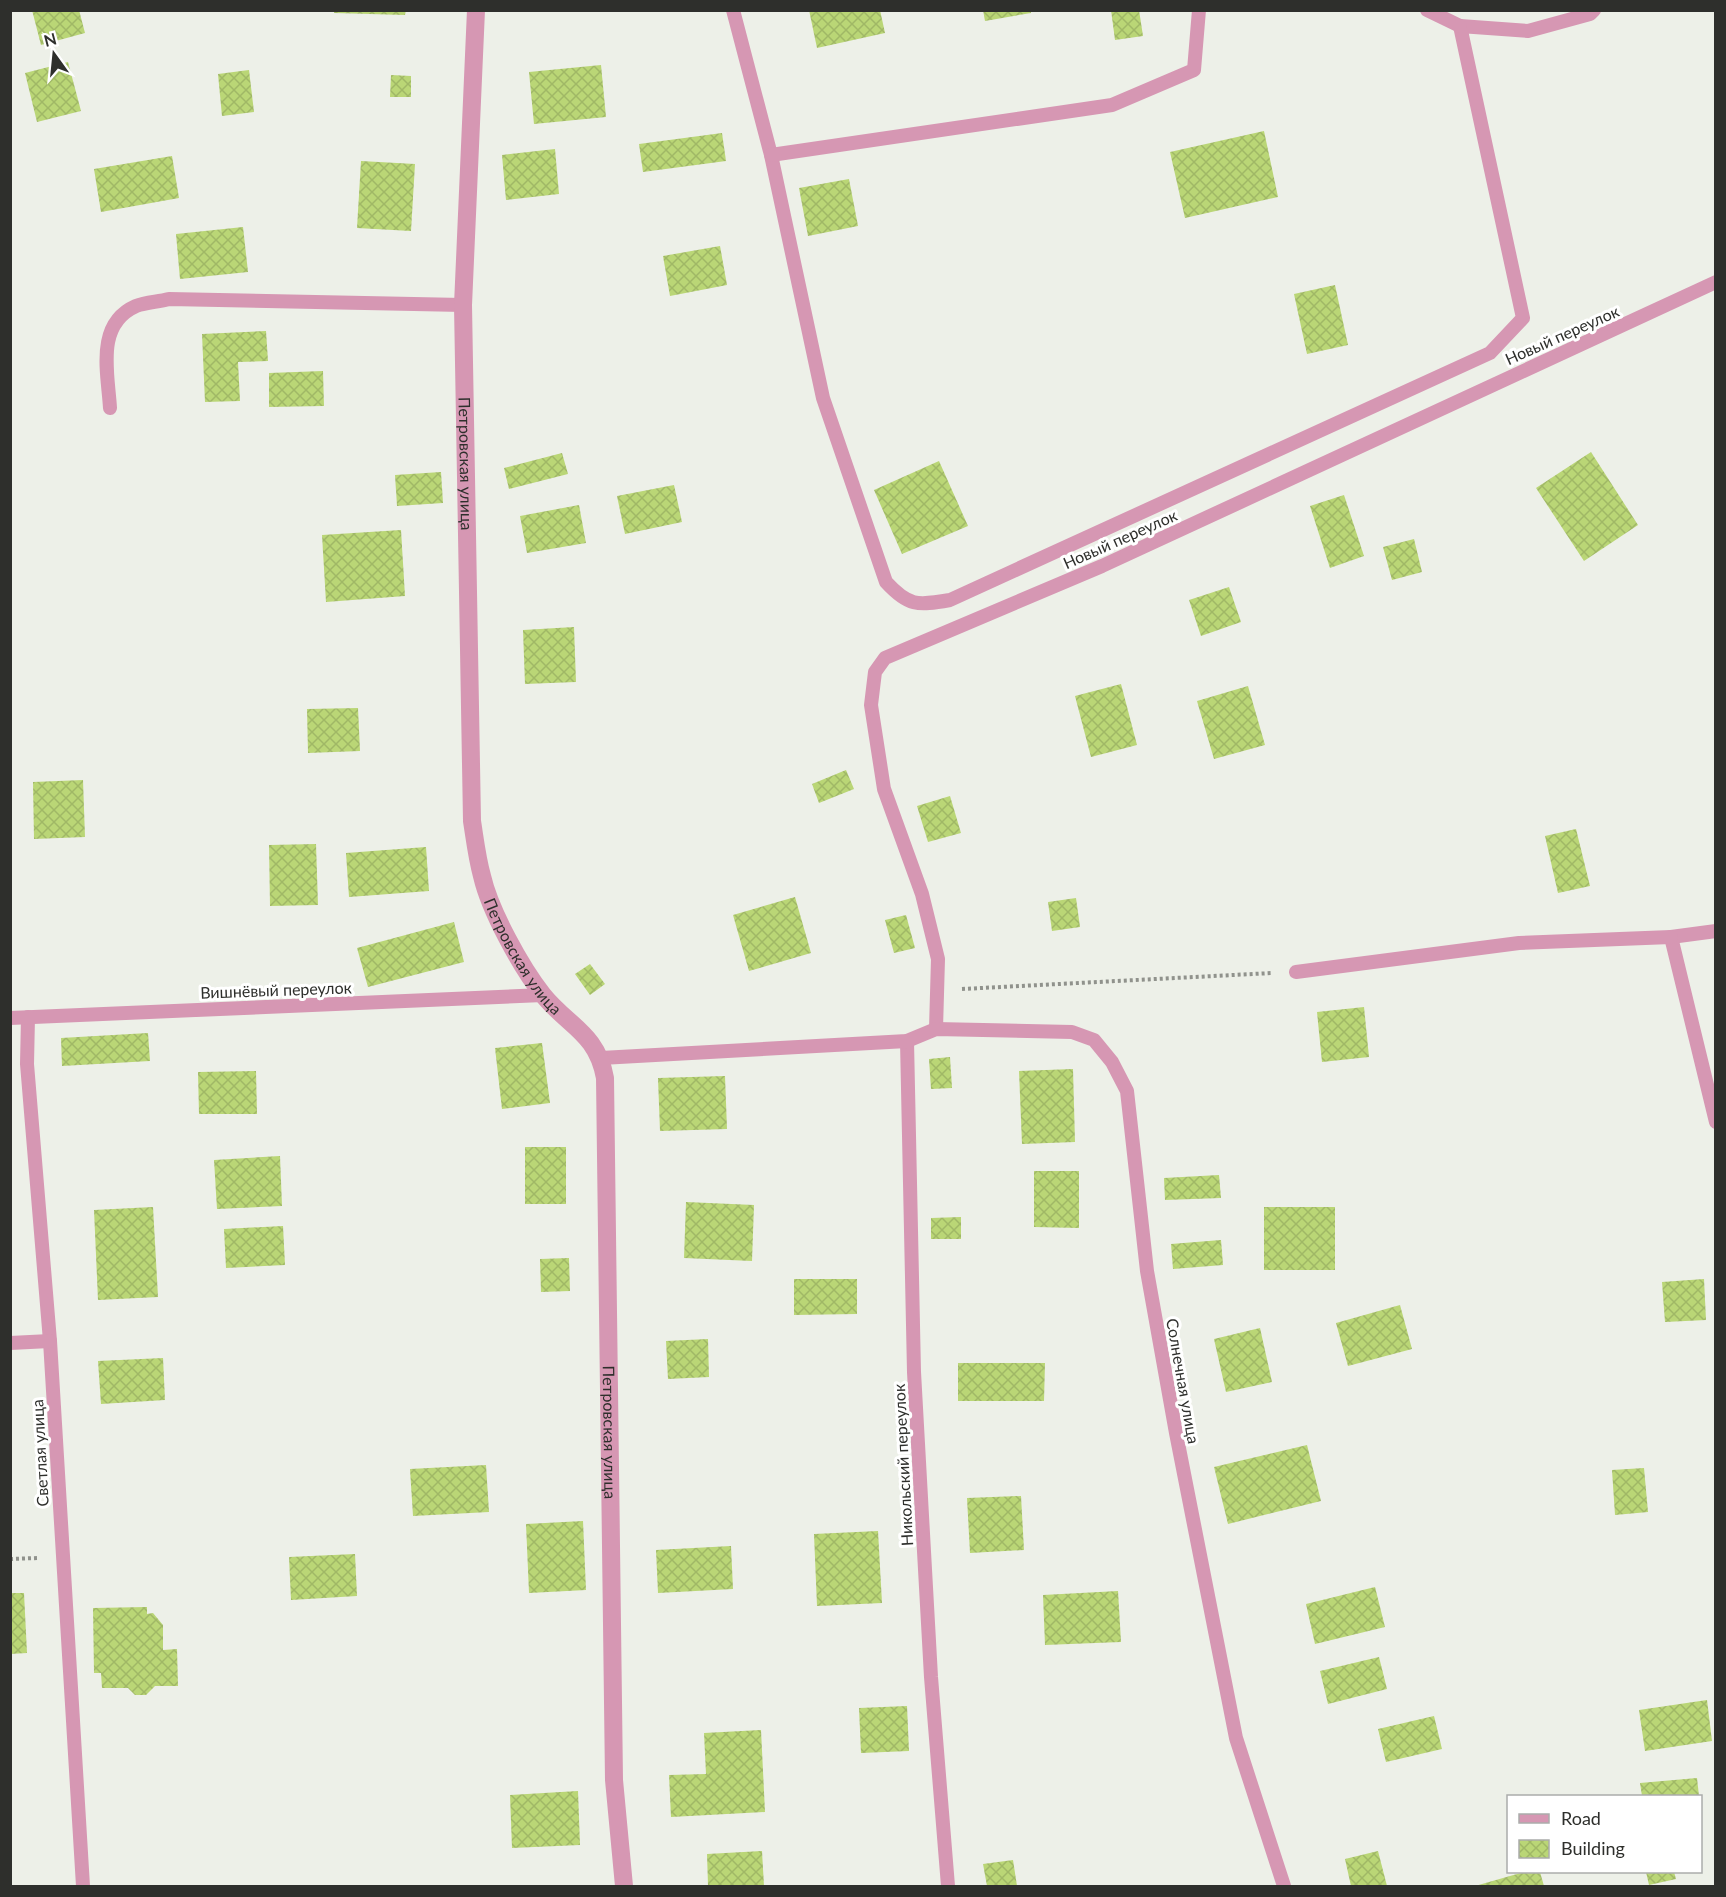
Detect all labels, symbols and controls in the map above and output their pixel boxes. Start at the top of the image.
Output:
north arrow [24,24,84,84]
text: N [42,28,58,50]
street label: Новый переулок [1502,301,1622,368]
street label: Петровская улица [456,397,477,531]
street label: Новый переулок [1060,505,1180,572]
street label: Петровская улица [481,895,566,1018]
street label: Вишнёвый переулок [200,977,353,1002]
street label: Солнечная улица [1163,1317,1204,1445]
street label: Петровская улица [600,1365,620,1499]
street label: Никольский переулок [889,1383,916,1547]
street label: Светлая улица [27,1399,52,1507]
legend [1507,1795,1702,1873]
text: Road [1561,1807,1601,1829]
text: Building [1561,1837,1625,1859]

